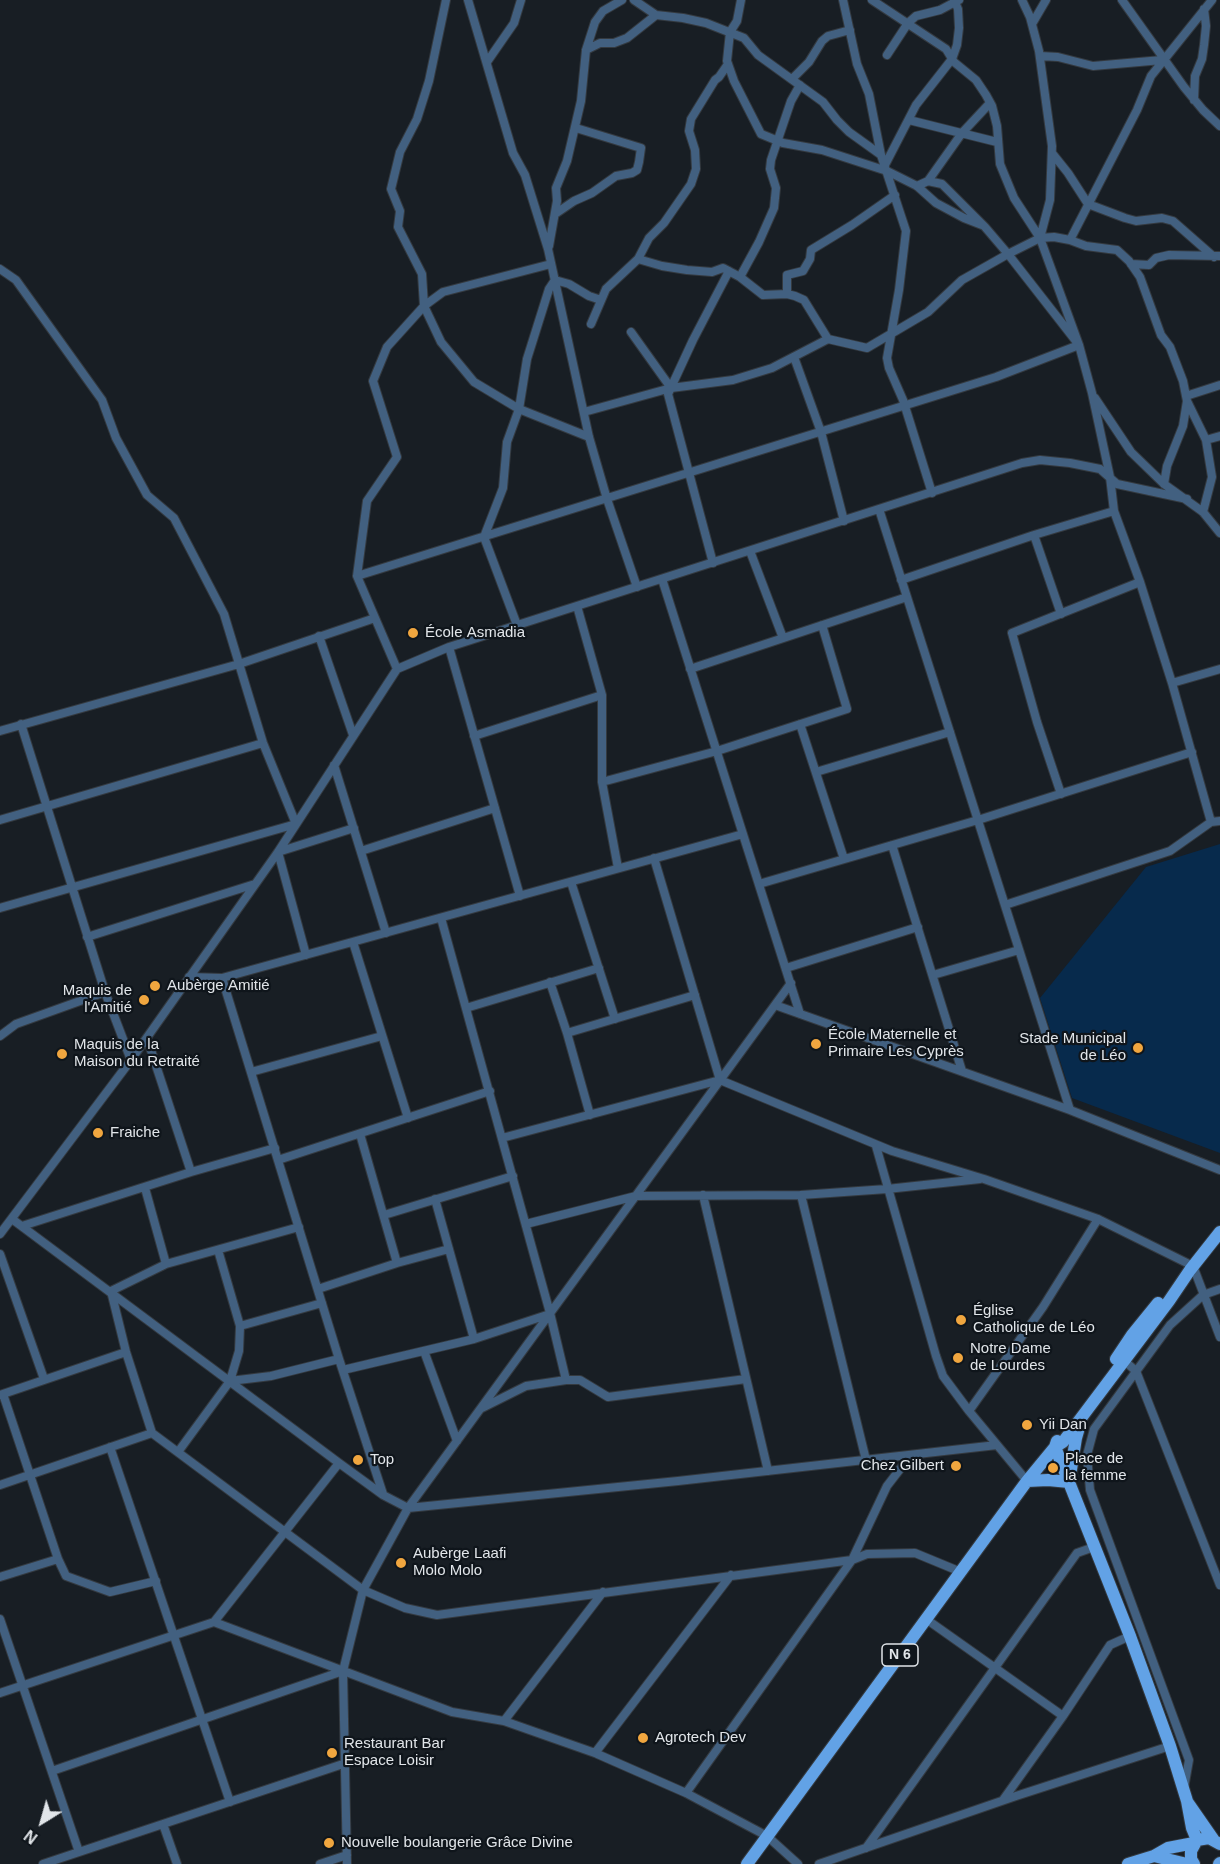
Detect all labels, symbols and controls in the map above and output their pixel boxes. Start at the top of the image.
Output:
place label: École Asmadia [425,624,525,642]
marker: École Asmadia [406,626,420,640]
place label: Aubèrge Amitié [167,977,270,995]
marker: Aubèrge Amitié [148,979,162,993]
place label: Maquis de l'Amitié [63,982,132,1017]
marker: Maquis de l'Amitié [137,993,151,1007]
place label: École Maternelle et Primaire Les Cyprès [828,1026,964,1061]
place label: Stade Municipal de Léo [1019,1030,1126,1065]
place label: Maquis de la Maison du Retraité [74,1036,200,1071]
marker: École Maternelle et Primaire Les Cyprès [809,1037,823,1051]
marker: Stade Municipal de Léo [1131,1041,1145,1055]
marker: Maquis de la Maison du Retraité [55,1047,69,1061]
place label: Fraiche [110,1124,160,1142]
marker: Fraiche [91,1126,105,1140]
place label: Église Catholique de Léo [973,1302,1095,1337]
marker: Église Catholique de Léo [954,1313,968,1327]
place label: Notre Dame de Lourdes [970,1340,1051,1375]
marker: Notre Dame de Lourdes [951,1351,965,1365]
place label: Yii Dan [1039,1416,1087,1434]
marker: Yii Dan [1020,1418,1034,1432]
place label: Place de la femme [1065,1450,1127,1485]
place label: Top [370,1451,394,1469]
marker: Top [351,1453,365,1467]
place label: Chez Gilbert [861,1457,944,1475]
marker: Chez Gilbert [949,1459,963,1473]
marker: Place de la femme [1046,1461,1060,1475]
place label: Aubèrge Laafi Molo Molo [413,1545,506,1580]
marker: Aubèrge Laafi Molo Molo [394,1556,408,1570]
road number: N 6 [882,1644,918,1666]
place label: Agrotech Dev [655,1729,746,1747]
marker: Agrotech Dev [636,1731,650,1745]
place label: Restaurant Bar Espace Loisir [344,1735,445,1770]
marker: Restaurant Bar Espace Loisir [325,1746,339,1760]
north arrow [12,1792,72,1852]
text: N [21,1827,41,1847]
place label: Nouvelle boulangerie Grâce Divine [341,1834,573,1852]
marker: Nouvelle boulangerie Grâce Divine [322,1836,336,1850]

